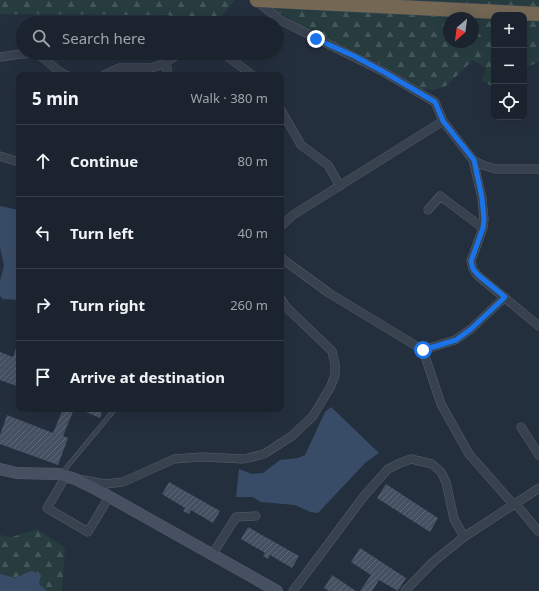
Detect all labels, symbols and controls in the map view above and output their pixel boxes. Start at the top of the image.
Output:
north arrow [443,12,479,48]
map controls [491,12,527,120]
button: + [491,12,527,48]
search box [16,16,284,60]
icon: search [30,27,52,49]
text: Search here [62,28,145,48]
route end [307,30,325,48]
button: − [491,48,527,84]
button: locate [491,84,527,120]
text: 5 min [32,87,79,110]
text: Walk · 380 m [190,89,268,107]
icon: ahead [32,150,54,172]
text: Continue [70,151,138,171]
text: 80 m [238,152,268,170]
icon: left [32,222,54,244]
text: Turn left [70,223,134,243]
text: 40 m [238,224,268,242]
icon: right [32,294,54,316]
text: Turn right [70,295,145,315]
text: 260 m [230,296,268,314]
route start [414,341,432,359]
icon: arrive [32,366,54,388]
text: Arrive at destination [70,367,225,387]

